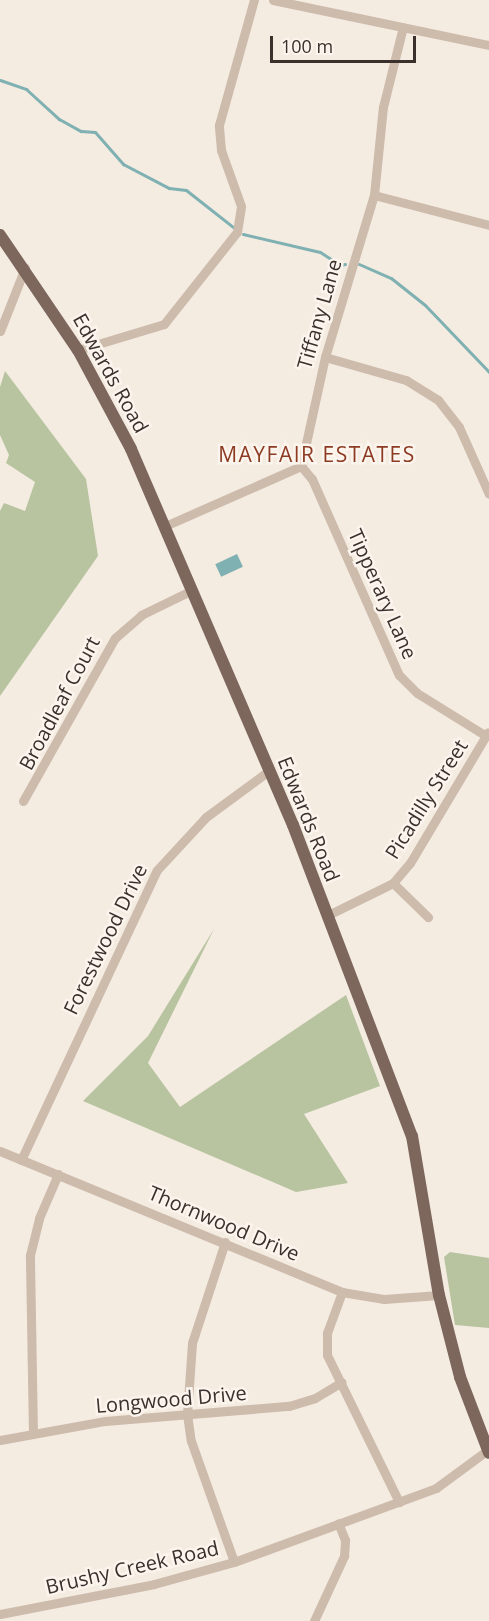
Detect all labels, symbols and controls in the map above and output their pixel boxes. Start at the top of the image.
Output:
scale bar [273,24,418,62]
text: 100 m [281,34,333,58]
street label: Tiffany Lane [292,256,346,372]
street label: Edwards Road [68,309,154,437]
district label: MAYFAIR ESTATES [218,441,416,467]
street label: Tipperary Lane [344,525,422,663]
street label: Broadleaf Court [14,632,104,774]
street label: Picadilly Street [380,735,472,863]
street label: Edwards Road [273,753,345,885]
street label: Forestwood Drive [58,860,152,1018]
street label: Thornwood Drive [145,1180,303,1266]
street label: Longwood Drive [94,1380,248,1418]
street label: Brushy Creek Road [43,1535,221,1599]

